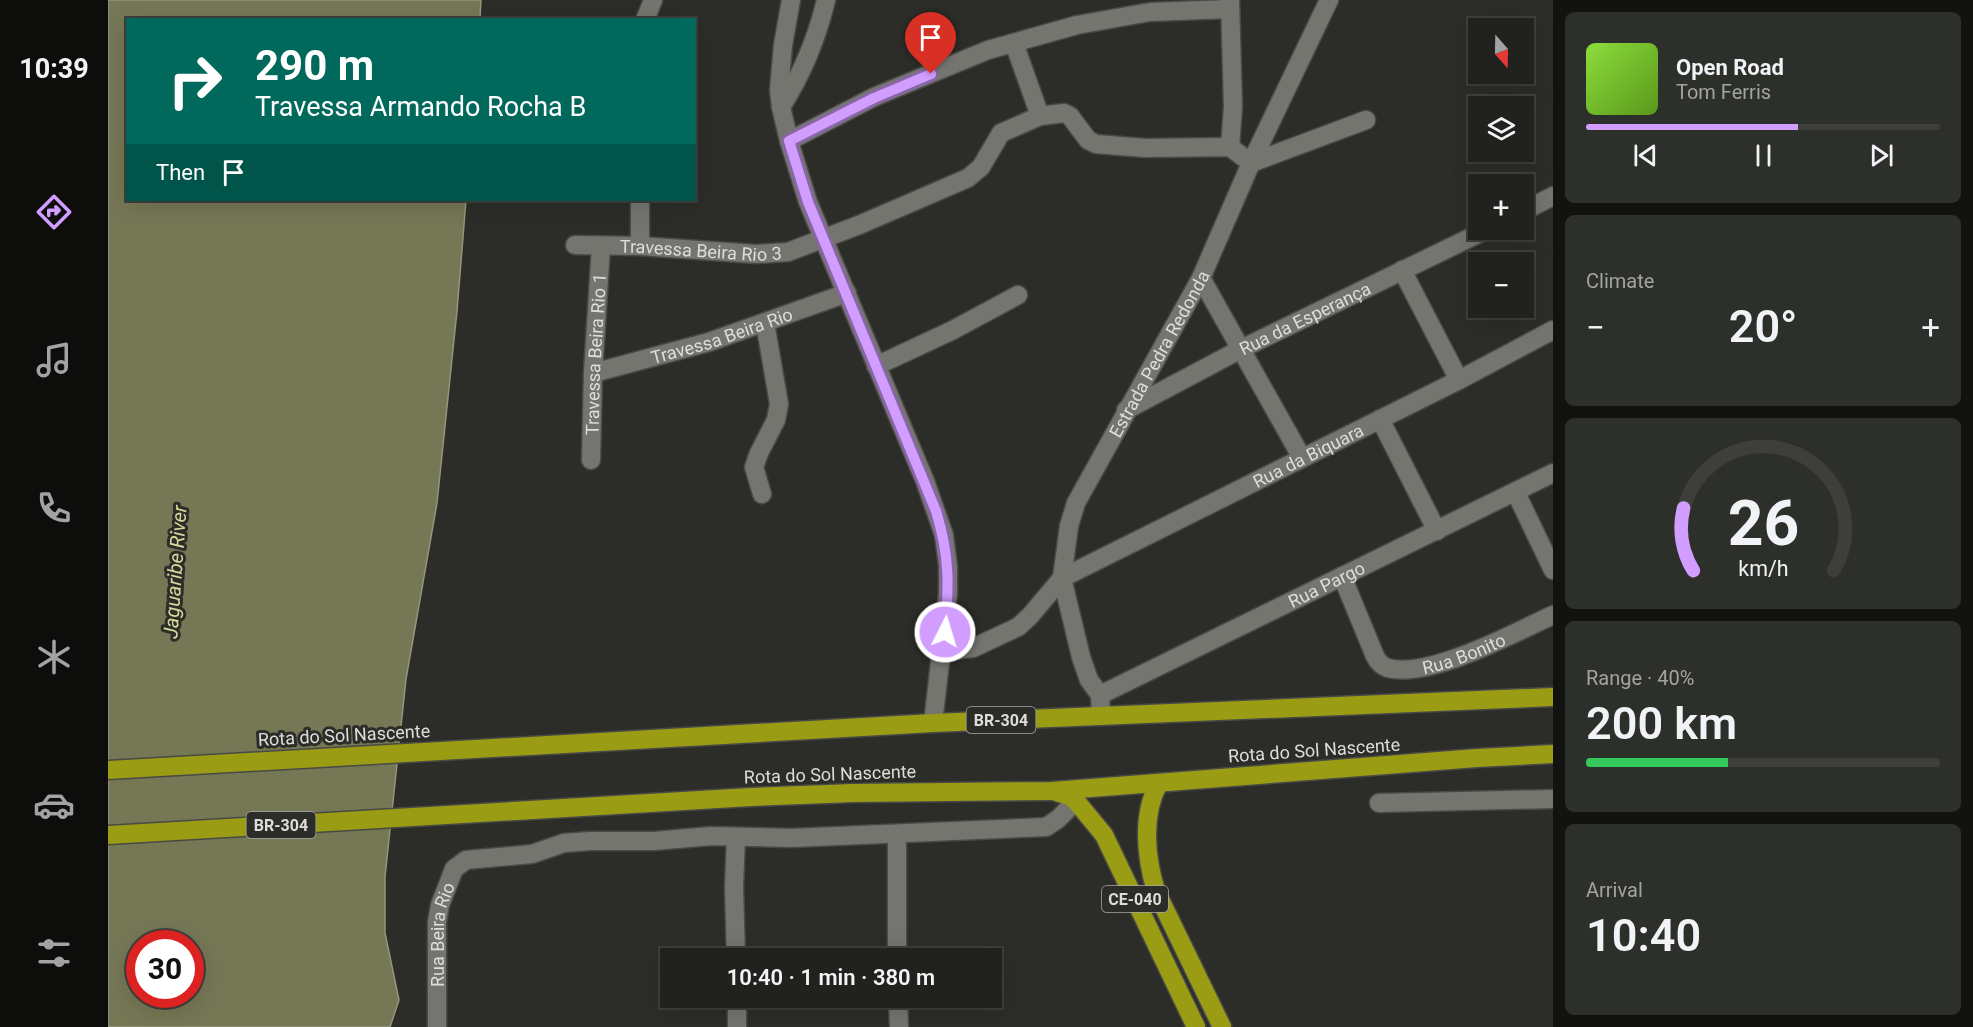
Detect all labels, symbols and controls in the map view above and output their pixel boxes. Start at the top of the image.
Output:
pin [905,12,956,74]
north arrow [1468,18,1534,84]
map controls [1468,18,1534,318]
icon: arrive [914,21,947,54]
text: 290 m [255,41,374,90]
icon: right [156,42,234,120]
text: 10:39 [19,53,89,85]
text: Open Road [1676,55,1784,80]
text: Tom Ferris [1676,80,1771,104]
text: Travessa Armando Rocha B [255,91,586,123]
button: layers [1468,96,1534,162]
icon: previous [1629,139,1662,172]
icon: pause [1747,139,1780,172]
icon: next [1865,139,1898,172]
icon: arrive [217,156,250,189]
text: Then [156,160,205,185]
button: + [1468,174,1534,240]
icon: directions [33,191,75,233]
street label: Travessa Beira Rio 3 [620,235,782,265]
button: − [1468,252,1534,318]
street label: Estrada Pedra Redonda [1104,267,1213,441]
text: Climate [1586,269,1654,293]
street label: Travessa Beira Rio 1 [581,273,610,435]
street label: Rua da Esperança [1236,277,1374,359]
text: 20° [1729,300,1797,353]
street label: Travessa Beira Rio [649,303,795,368]
text: − [1586,308,1605,347]
text: + [1921,308,1940,347]
icon: music [33,339,75,381]
street label: Rua da Biquara [1249,419,1367,492]
icon: phone [33,487,75,529]
text: 26 [1727,487,1799,560]
water label: Jaguaribe River [158,503,192,639]
street label: Rua Pargo [1285,556,1368,612]
text: km/h [1738,556,1788,581]
position arrow [913,600,977,664]
street label: Rua Bonito [1420,629,1509,678]
icon: climate [33,636,75,678]
text: Range · 40% [1586,666,1694,690]
text: 200 km [1586,697,1737,750]
road number: BR-304 [966,707,1036,733]
street label: Rota do Sol Nascente [257,720,431,750]
street label: Rota do Sol Nascente [1227,734,1401,766]
street label: Rota do Sol Nascente [743,760,917,788]
icon: car [33,784,75,826]
road number: BR-304 [246,812,315,838]
text: Arrival [1586,878,1643,902]
street label: Rua Beira Rio [427,879,458,987]
road number: CE-040 [1102,886,1168,912]
text: 10:40 [1586,909,1701,962]
speed limit sign: 30 [126,930,204,1008]
icon: filters [33,932,75,974]
text: 10:40 · 1 min · 380 m [727,965,935,990]

